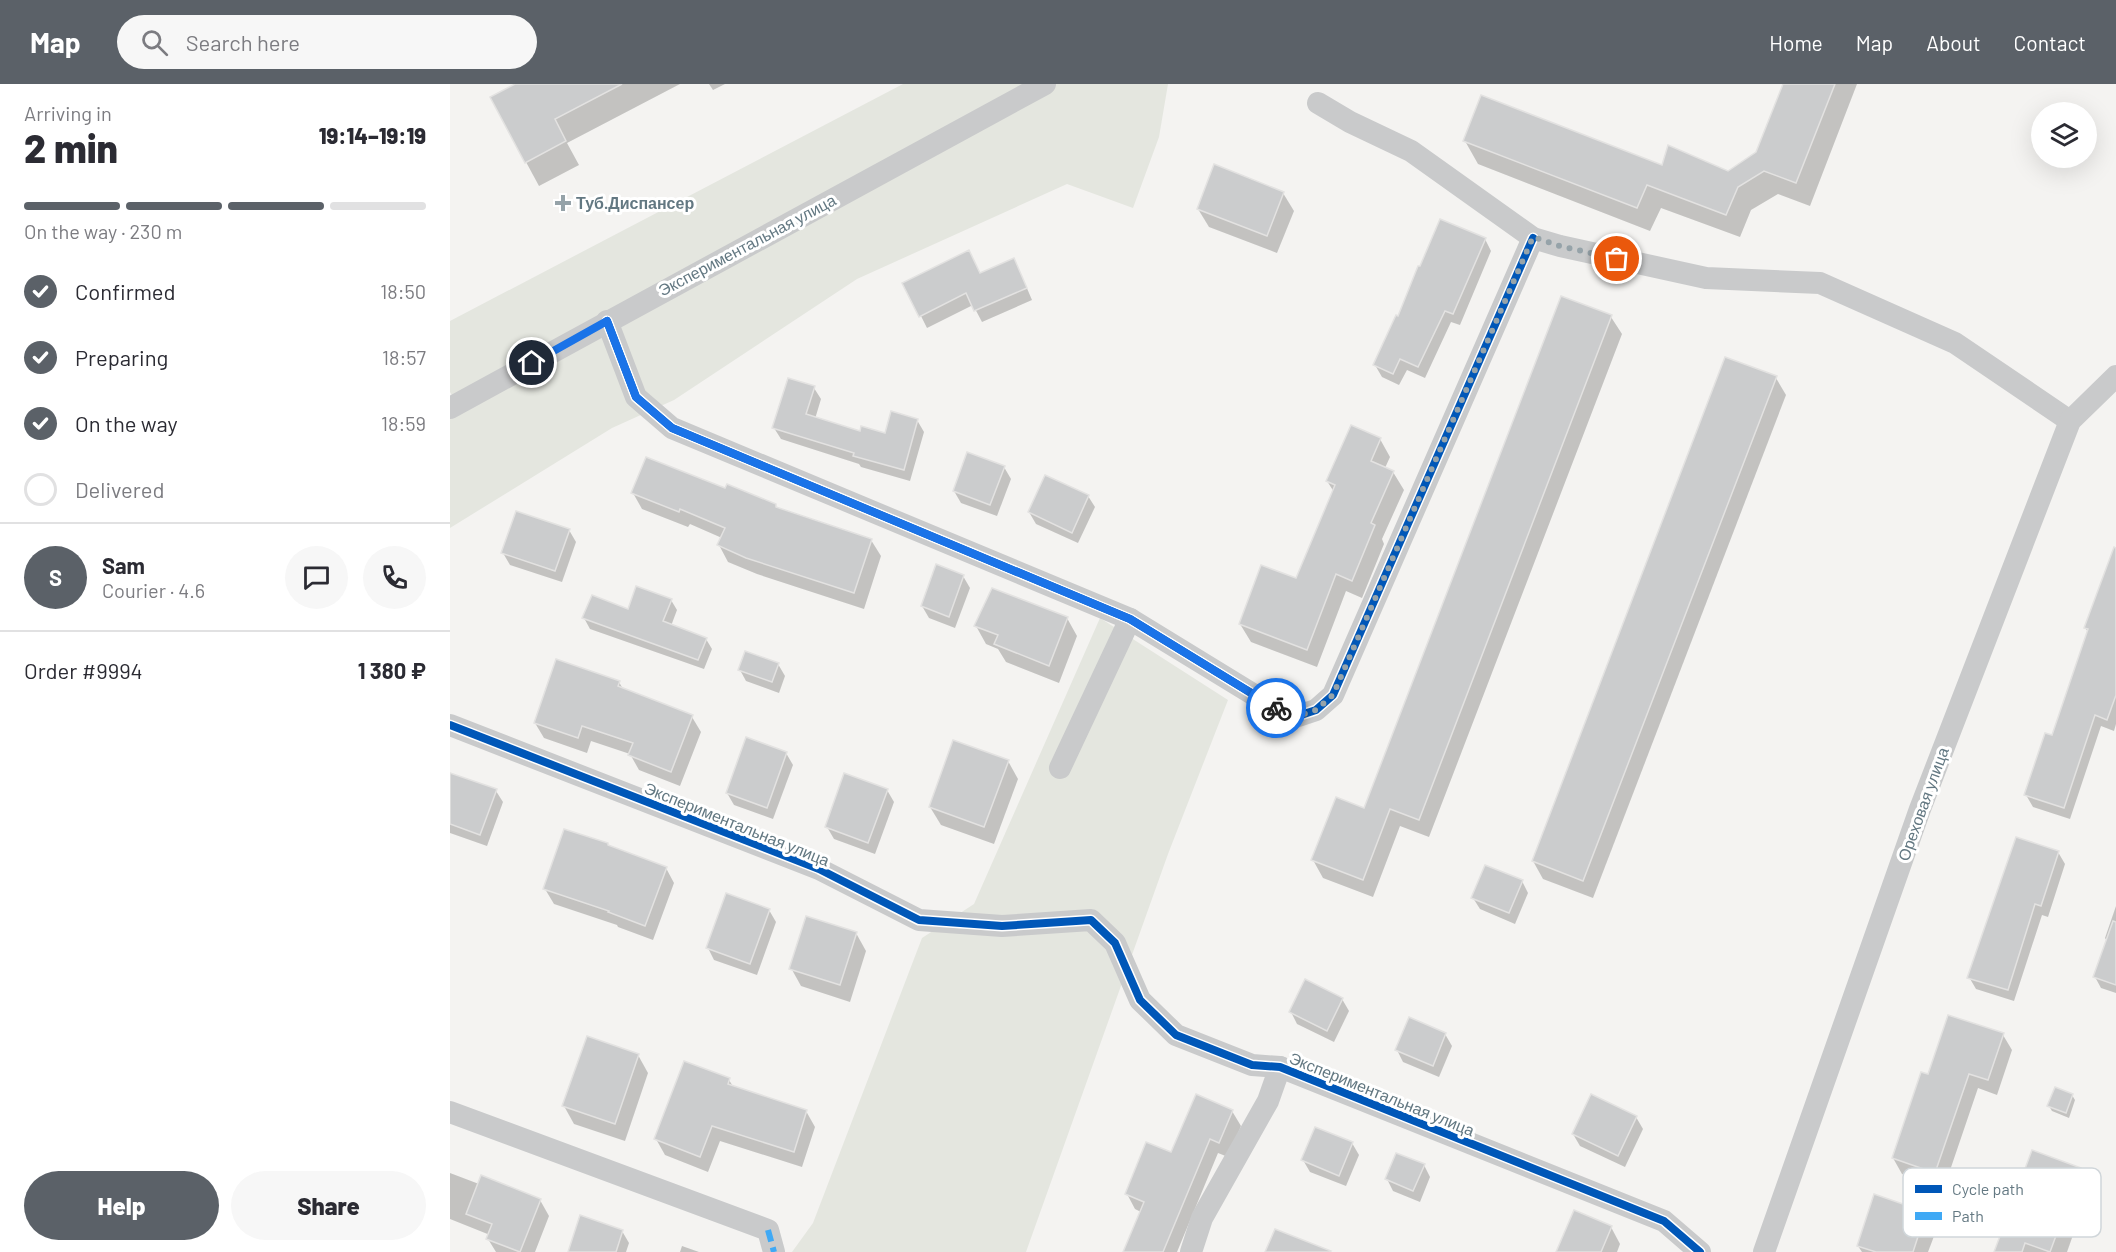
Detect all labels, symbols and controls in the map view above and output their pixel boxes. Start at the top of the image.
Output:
search box [117,15,537,69]
text: Map [30,25,81,59]
icon: search [138,26,171,59]
text: Search here [186,29,300,55]
text: Home [1769,30,1823,55]
text: Map [1856,30,1893,55]
text: About [1926,30,1981,55]
text: Contact [2014,30,2086,55]
text: Arriving in [24,101,112,125]
map controls [2031,102,2097,168]
button: layers [2031,102,2097,168]
text: 19:14–19:19 [319,122,426,148]
text: 2 min [24,124,118,171]
street label: Экспериментальная улица [655,190,839,299]
place label: Туб.Диспансер [576,193,694,212]
marker: Туб.Диспансер [554,194,572,212]
text: On the way · 230 m [24,219,182,243]
pin [1591,233,1642,284]
icon: bag [1600,242,1633,275]
icon: check [24,275,57,308]
text: Confirmed [75,278,175,304]
text: 18:50 [380,279,426,303]
pin [506,337,557,388]
icon: check [24,341,57,374]
text: Preparing [75,344,168,370]
text: 18:57 [382,345,426,369]
icon: home [515,346,548,379]
icon: check [24,407,57,440]
text: On the way [75,410,178,436]
text: 18:59 [381,411,426,435]
text: Delivered [75,476,164,502]
button: chat [285,546,348,609]
button: phone [363,546,426,609]
text: Sam [102,552,145,578]
text: S [49,564,62,590]
text: Courier · 4.6 [102,578,205,602]
text: Order #9994 [24,657,143,683]
text: 1 380 ₽ [358,657,426,683]
courier [1246,678,1306,738]
icon: bike [1260,692,1293,725]
street label: Ореховая улица [1893,744,1952,863]
street label: Экспериментальная улица [642,778,833,869]
street label: Экспериментальная улица [1287,1048,1478,1139]
legend [1903,1168,2101,1237]
button: Help [24,1171,219,1240]
button: Share [231,1171,426,1240]
text: Cycle path [1952,1179,2024,1198]
text: Path [1952,1206,1984,1225]

